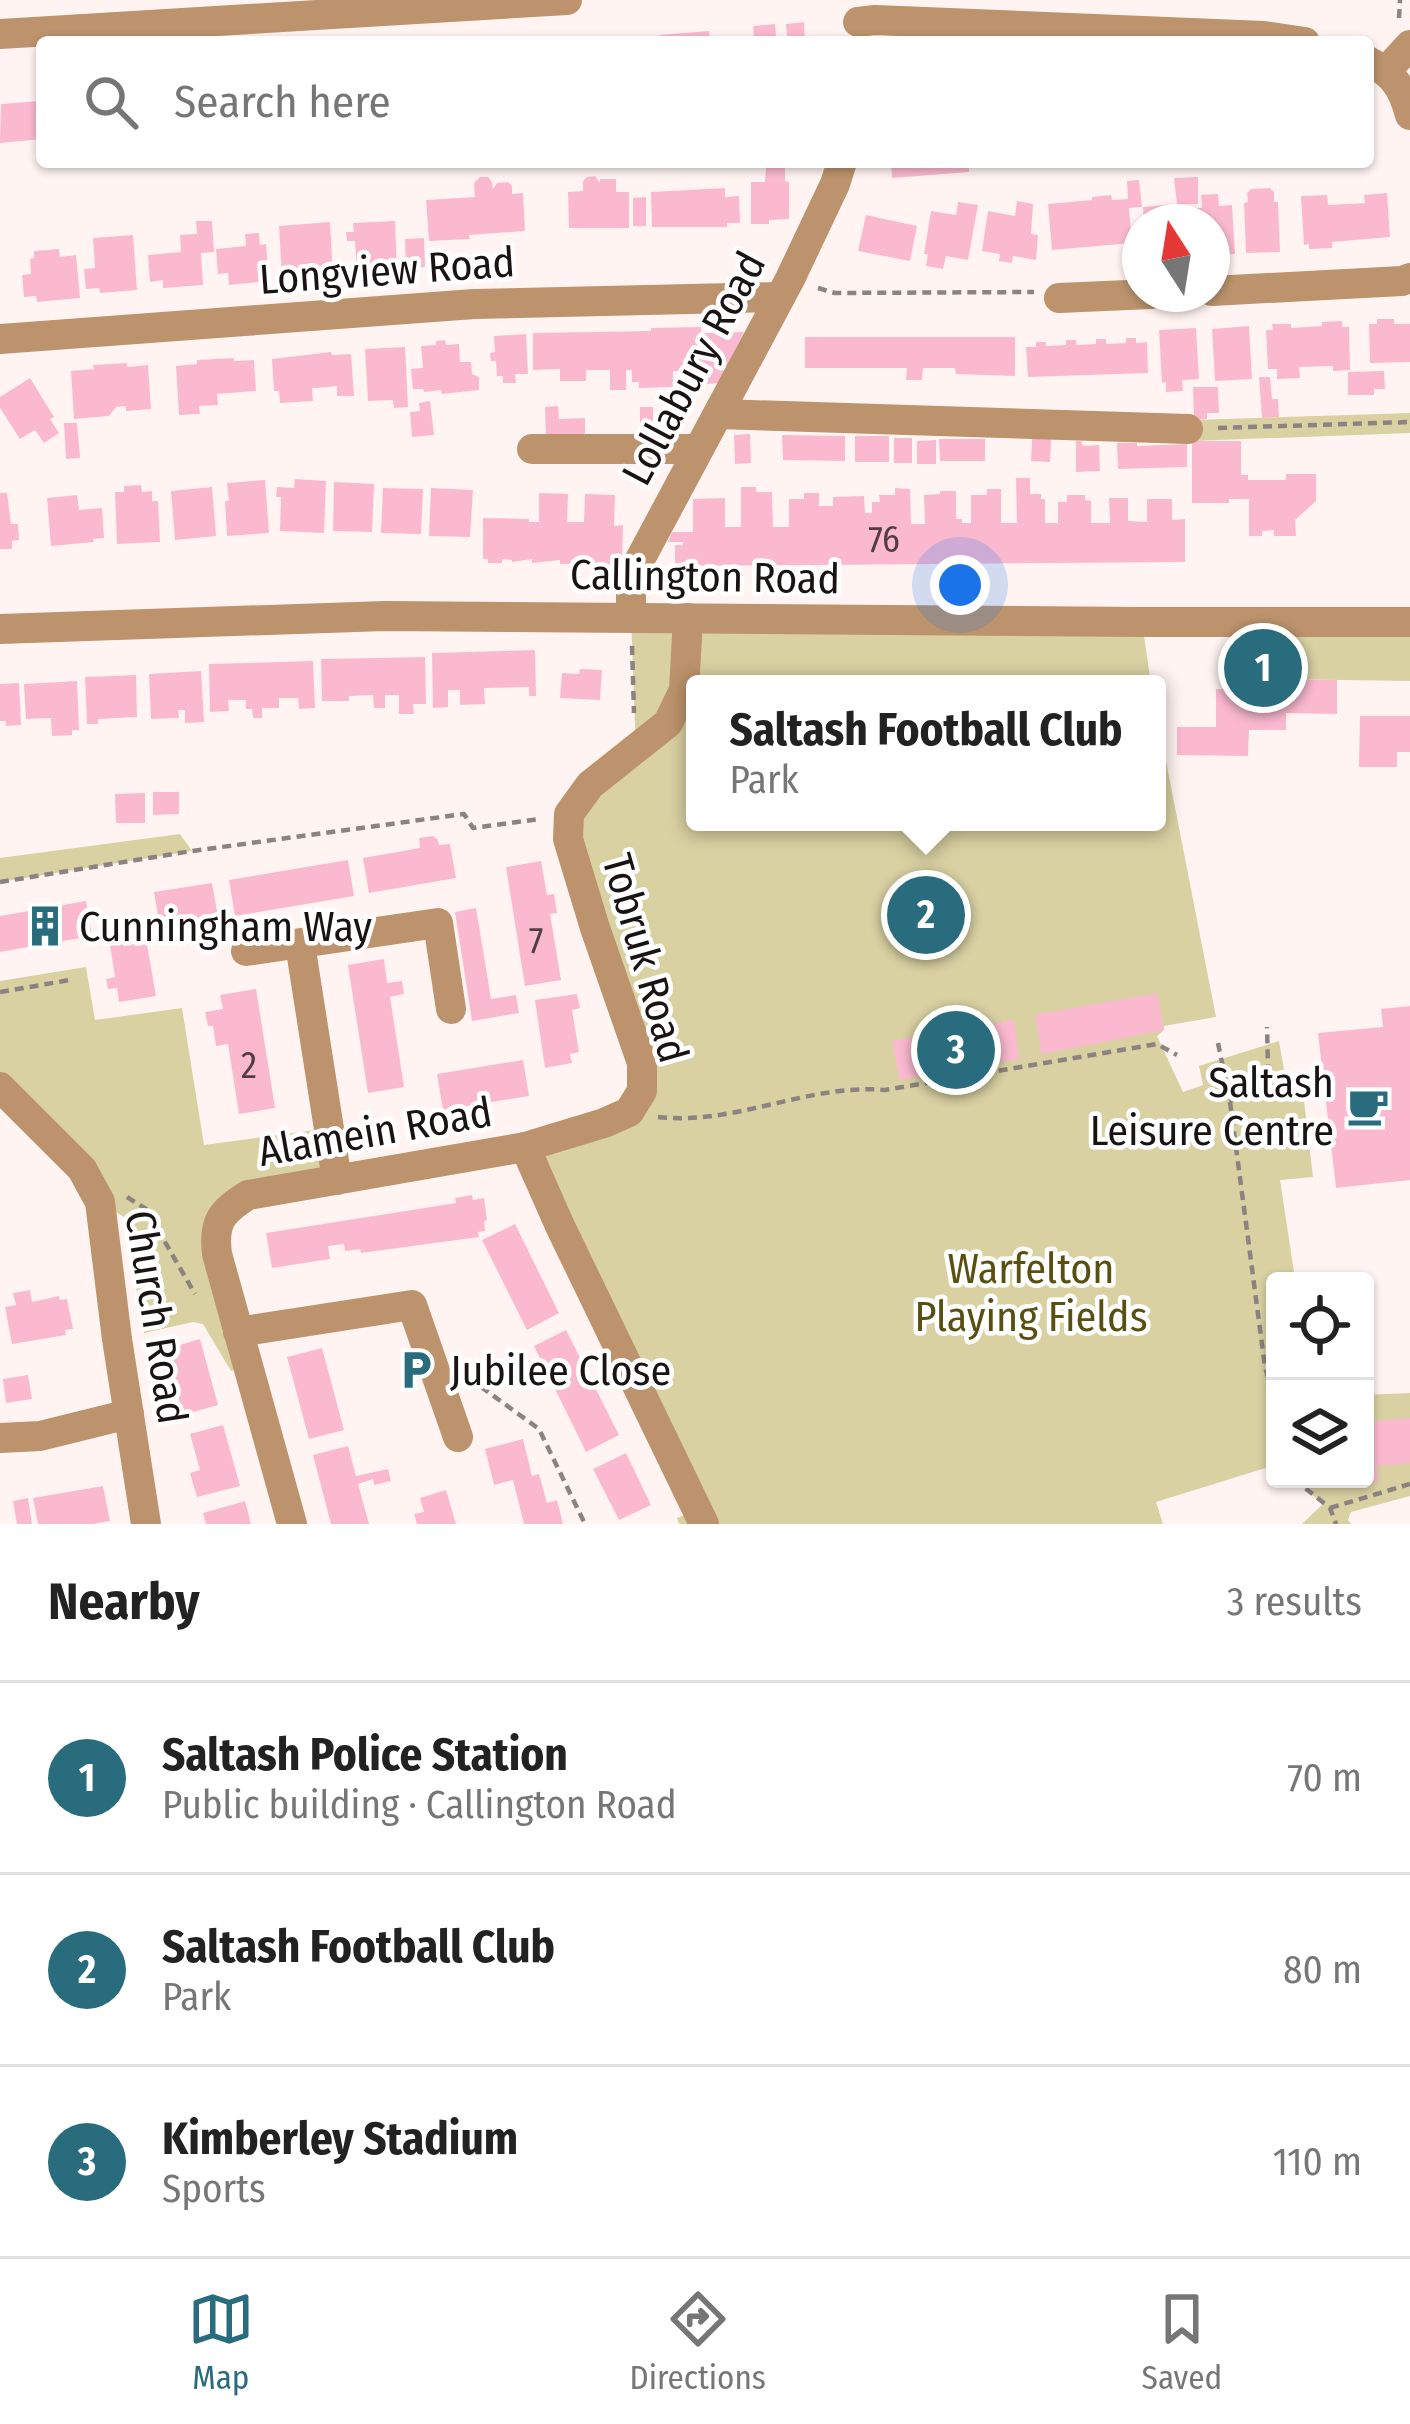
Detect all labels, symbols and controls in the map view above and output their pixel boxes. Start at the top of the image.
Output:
search box [36,36,1374,168]
icon: search [78,69,144,135]
text: Search here [174,75,391,129]
north arrow [1122,204,1230,312]
street label: Longview Road [258,237,517,305]
street label: Lollabury Road [611,243,776,494]
house number: 76 [868,518,900,562]
street label: Callington Road [570,550,840,604]
your location [930,555,990,615]
pin: 1 [1224,623,1302,713]
popup [686,675,1166,831]
text: Saltash Football Club [729,703,1123,757]
text: Park [729,757,799,803]
street label: Tobruk Road [591,848,699,1068]
pin: 2 [887,870,965,960]
place label: Cunningham Way [79,902,372,952]
building icon: Cunningham Way [22,903,68,949]
house number: 7 [529,919,543,963]
pin: 3 [917,1005,995,1095]
house number: 2 [241,1044,257,1088]
place label: Saltash Leisure Centre [1090,1058,1334,1156]
cafe icon: Saltash Leisure Centre [1345,1083,1391,1129]
street label: Alamein Road [254,1087,496,1177]
street label: Church Road [114,1207,198,1428]
park label: Warfelton Playing Fields [914,1244,1148,1342]
map controls [1266,1272,1374,1488]
button: locate [1266,1272,1374,1380]
place label: Jubilee Close [450,1346,671,1396]
parking icon: Jubilee Close [393,1347,439,1393]
button: layers [1266,1380,1374,1488]
text: Nearby [48,1571,200,1633]
text: 3 results [1227,1579,1362,1625]
text: Saltash Police Station [162,1728,568,1782]
text: 1 [79,1755,95,1801]
text: 70 m [1287,1755,1362,1801]
text: Public building · Callington Road [162,1782,677,1828]
text: Saltash Football Club [162,1920,555,1974]
text: 2 [78,1947,96,1993]
text: 80 m [1283,1947,1362,1993]
text: Park [162,1974,231,2020]
text: Kimberley Stadium [162,2112,518,2166]
text: 3 [78,2139,96,2185]
text: 110 m [1273,2139,1362,2185]
text: Sports [162,2166,266,2212]
tab: Map [188,2286,254,2398]
tab: Directions [629,2286,766,2398]
tab: Saved [1142,2286,1222,2398]

